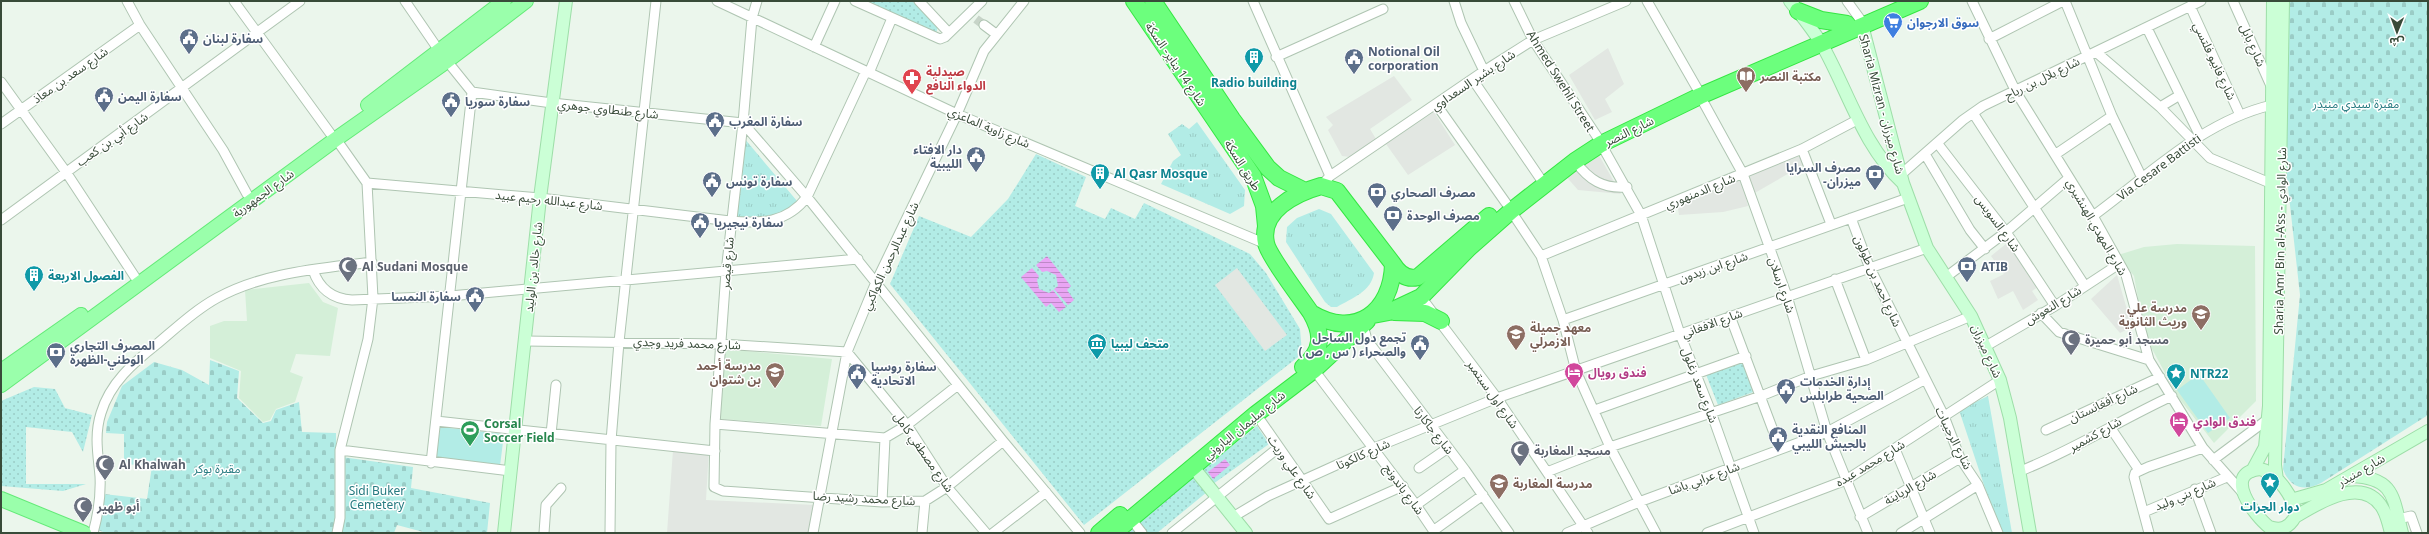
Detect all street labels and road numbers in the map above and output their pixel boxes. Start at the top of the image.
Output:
street label: شارع 14 يناير- السكة [1141,19,1210,110]
street label: شارع فابيو فلتسي [2188,19,2241,104]
street label: شارع بابل [2235,21,2270,70]
street label: Ahmed Swehli Street [1523,27,1599,136]
street label: Sharia Mizran - شارع ميزران [1854,32,1909,176]
street label: شارع سعد بن معاذ [29,43,112,108]
street label: شارع بشير السعداوي [1427,45,1520,116]
street label: شارع بلال بن رباح [2001,52,2083,104]
street label: شارع طنطاوي جوهري [556,95,660,125]
street label: شارع زاوية الماعزي [945,102,1033,154]
street label: شارع أبي بن كعب [73,108,152,171]
street label: شارع النصر [1601,112,1657,152]
street label: Via Cesare Battisti [2114,130,2204,204]
street label: طريق السكة [1221,136,1265,194]
street label: Sharia Amr Bin al-A'ss - شارع الوادي [2270,147,2292,335]
street label: شارع الجمهورية [229,165,298,222]
street label: شارع الدمنهوري [1662,169,1738,215]
street label: شارع المهدي الهنشيري [2061,176,2132,279]
street label: شارع عبدالله رحيم عبيد [494,186,604,215]
street label: شارع السويس [1971,191,2025,256]
street label: شارع عبدالرحمن الكواكبي [857,199,924,314]
street label: شارع خالد بن الوليد [520,221,547,313]
street label: شارع احمد بن طولون [1849,232,1906,330]
street label: شارع قيصر [716,236,739,291]
street label: شارع ابن زيدون [1676,247,1750,288]
street label: شارع ارسلان [1764,255,1800,316]
street label: شارع النعوش [2022,281,2085,329]
street label: شارع الافغاني [1679,304,1745,344]
street label: شارع ميزران [1967,321,2006,381]
street label: شارع محمد فريد وجدي [633,333,741,355]
street label: شارع سعد زغلول [1677,345,1722,425]
street label: شارع اول سبتمبر [1462,356,1523,432]
street label: شارع أفغانستان [2066,380,2141,427]
street label: شارع سليمان الباروني [1199,387,1290,465]
street label: شارع جاكارتا [1409,402,1458,458]
street label: شارع الرحيبات [1931,404,1977,473]
street label: شارع مصطفي كامل [889,409,958,496]
street label: شارع كشمير [2065,413,2125,457]
street label: شارع علي وريث [1262,432,1320,503]
street label: شارع كالكوتا [1334,435,1393,474]
street label: شارع محمد عبده [1832,436,1908,491]
street label: شارع منيذر [2333,450,2388,492]
street label: شارع عرابي باشا [1666,457,1743,500]
street label: شارع باندونج [1379,460,1428,519]
street label: شارع الرياينة [1881,465,1940,510]
street label: شارع بني وليد [2152,473,2219,516]
street label: شارع محمد رشيد رضا [812,487,916,510]

